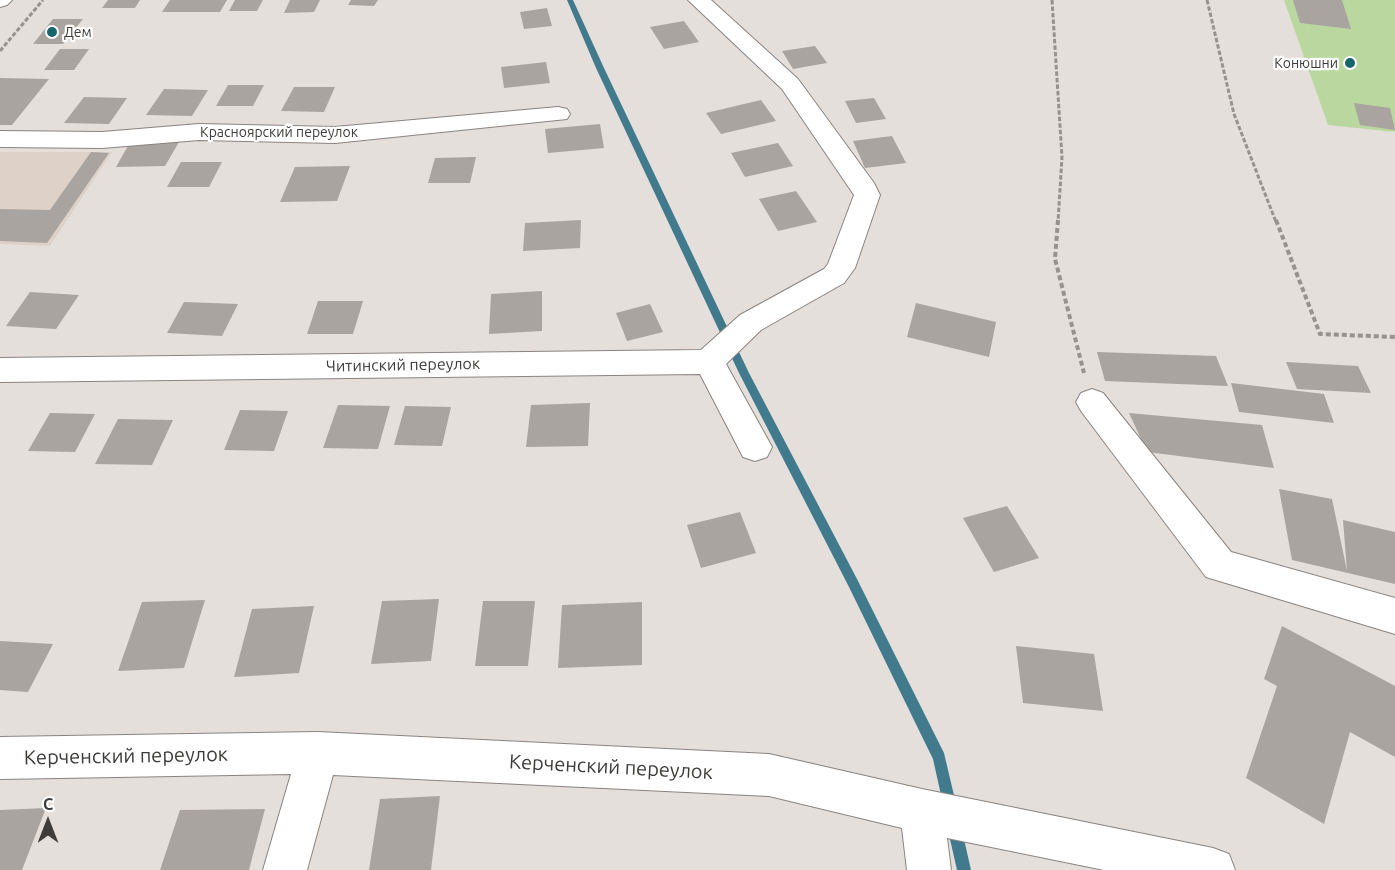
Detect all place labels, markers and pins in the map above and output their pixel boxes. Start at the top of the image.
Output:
place label: Дем [64,24,92,40]
marker: Дем [45,25,59,39]
place label: Конюшни [1274,55,1338,71]
marker: Конюшни [1343,56,1357,70]

